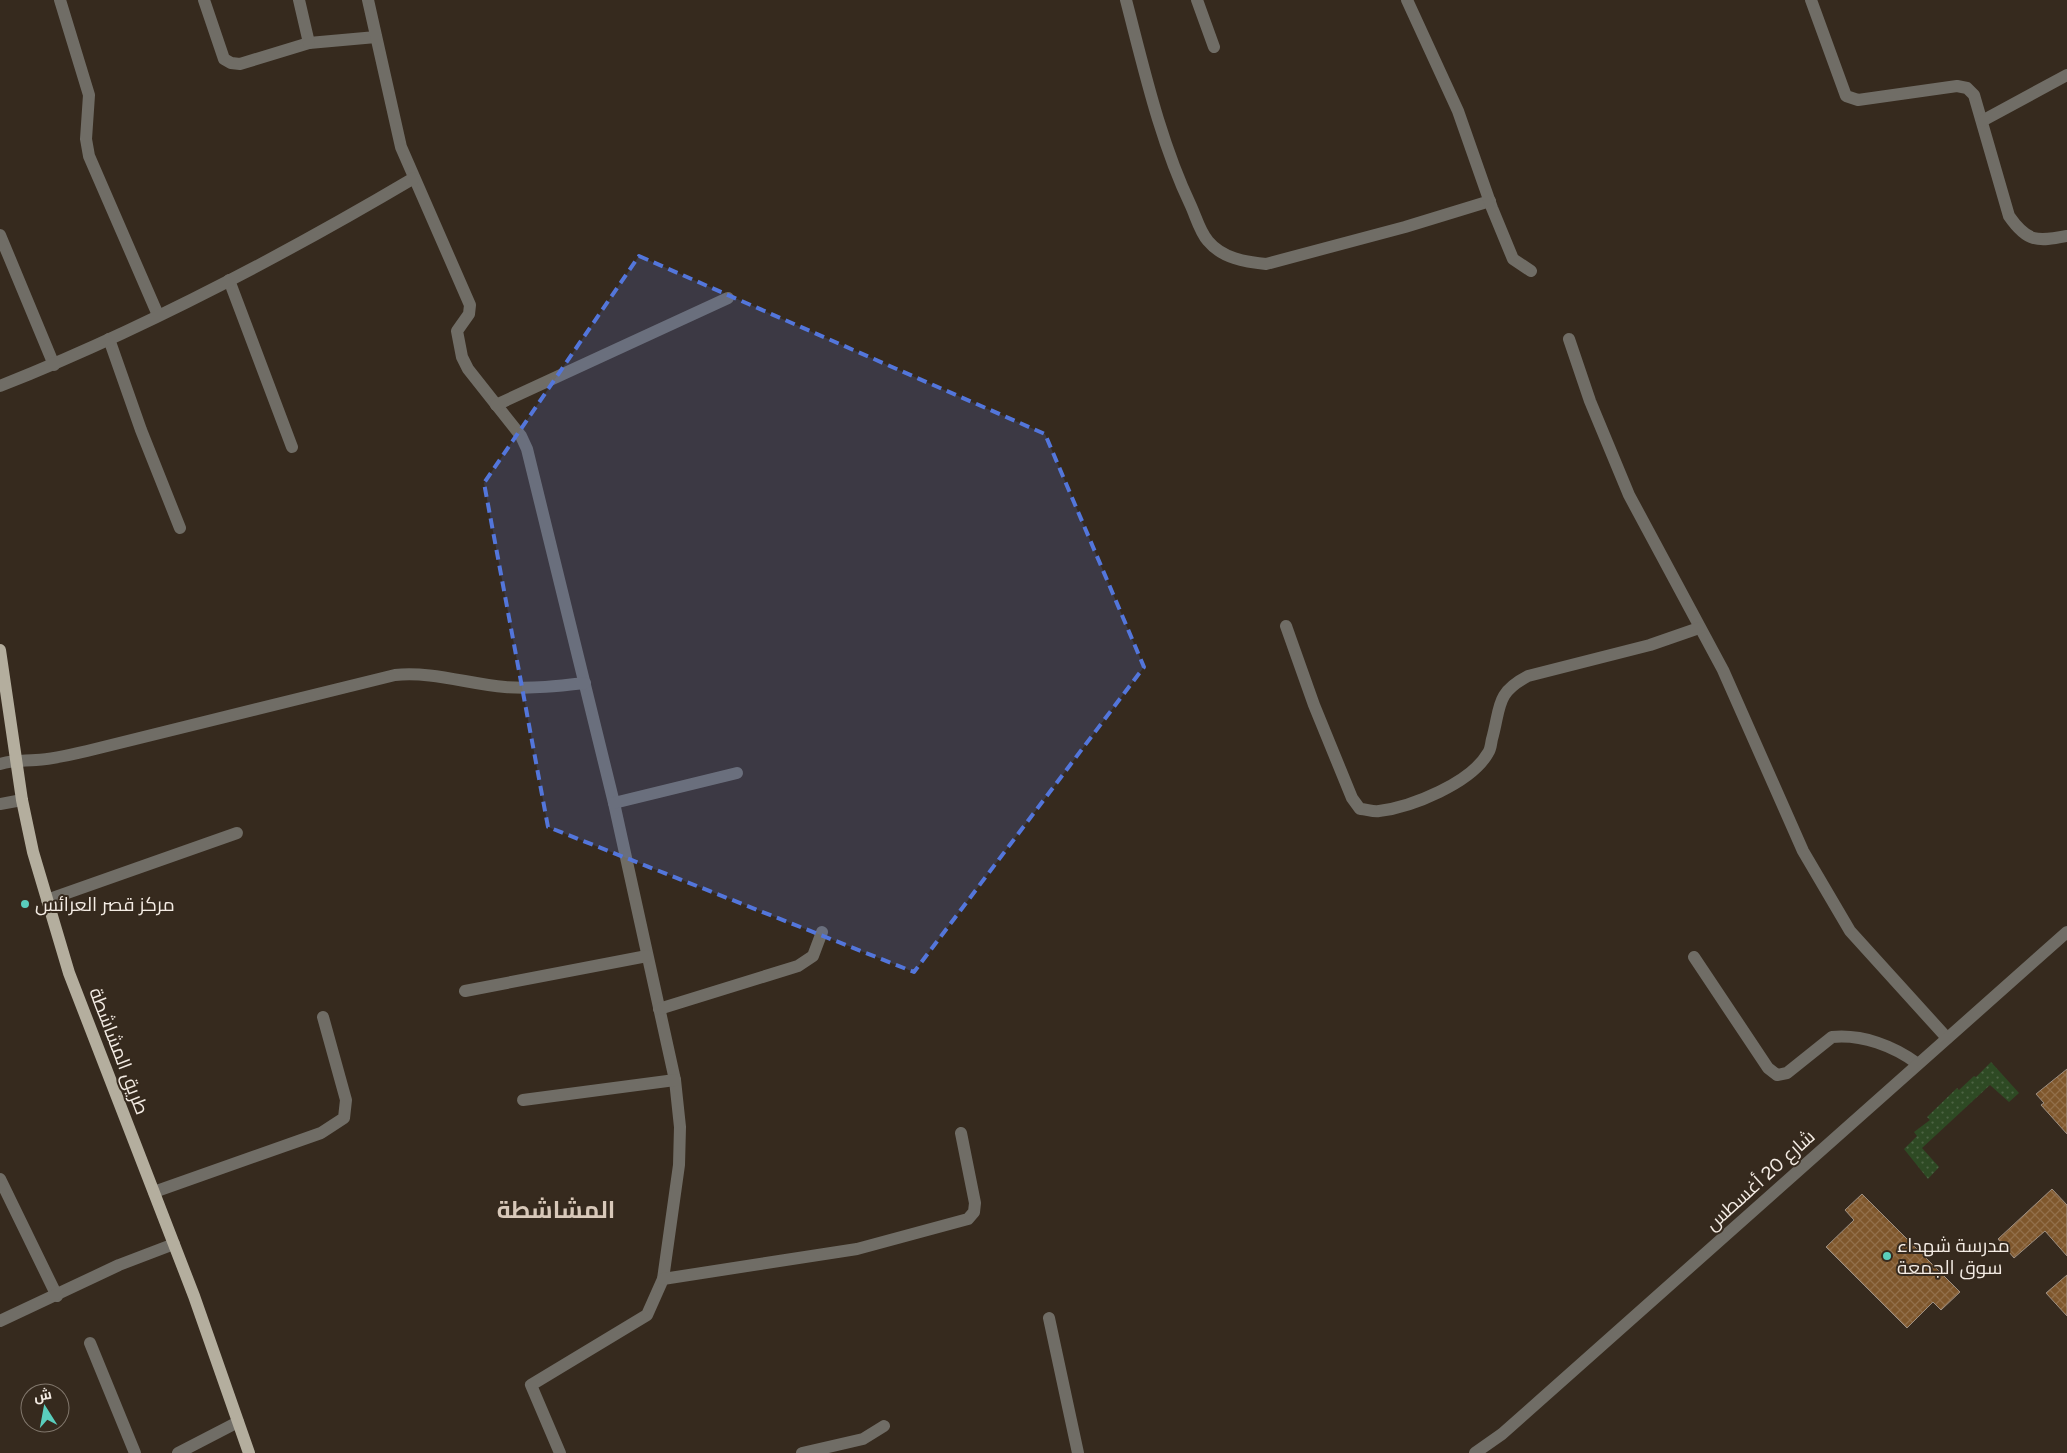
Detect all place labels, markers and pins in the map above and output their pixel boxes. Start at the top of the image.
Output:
place label: مركز قصر العرائس [35,893,175,916]
marker: مركز قصر العرائس [19,898,31,910]
place label: مدرسة شهداء سوق الجمعة [1897,1234,2010,1280]
marker: مدرسة شهداء سوق الجمعة [1881,1250,1893,1262]

